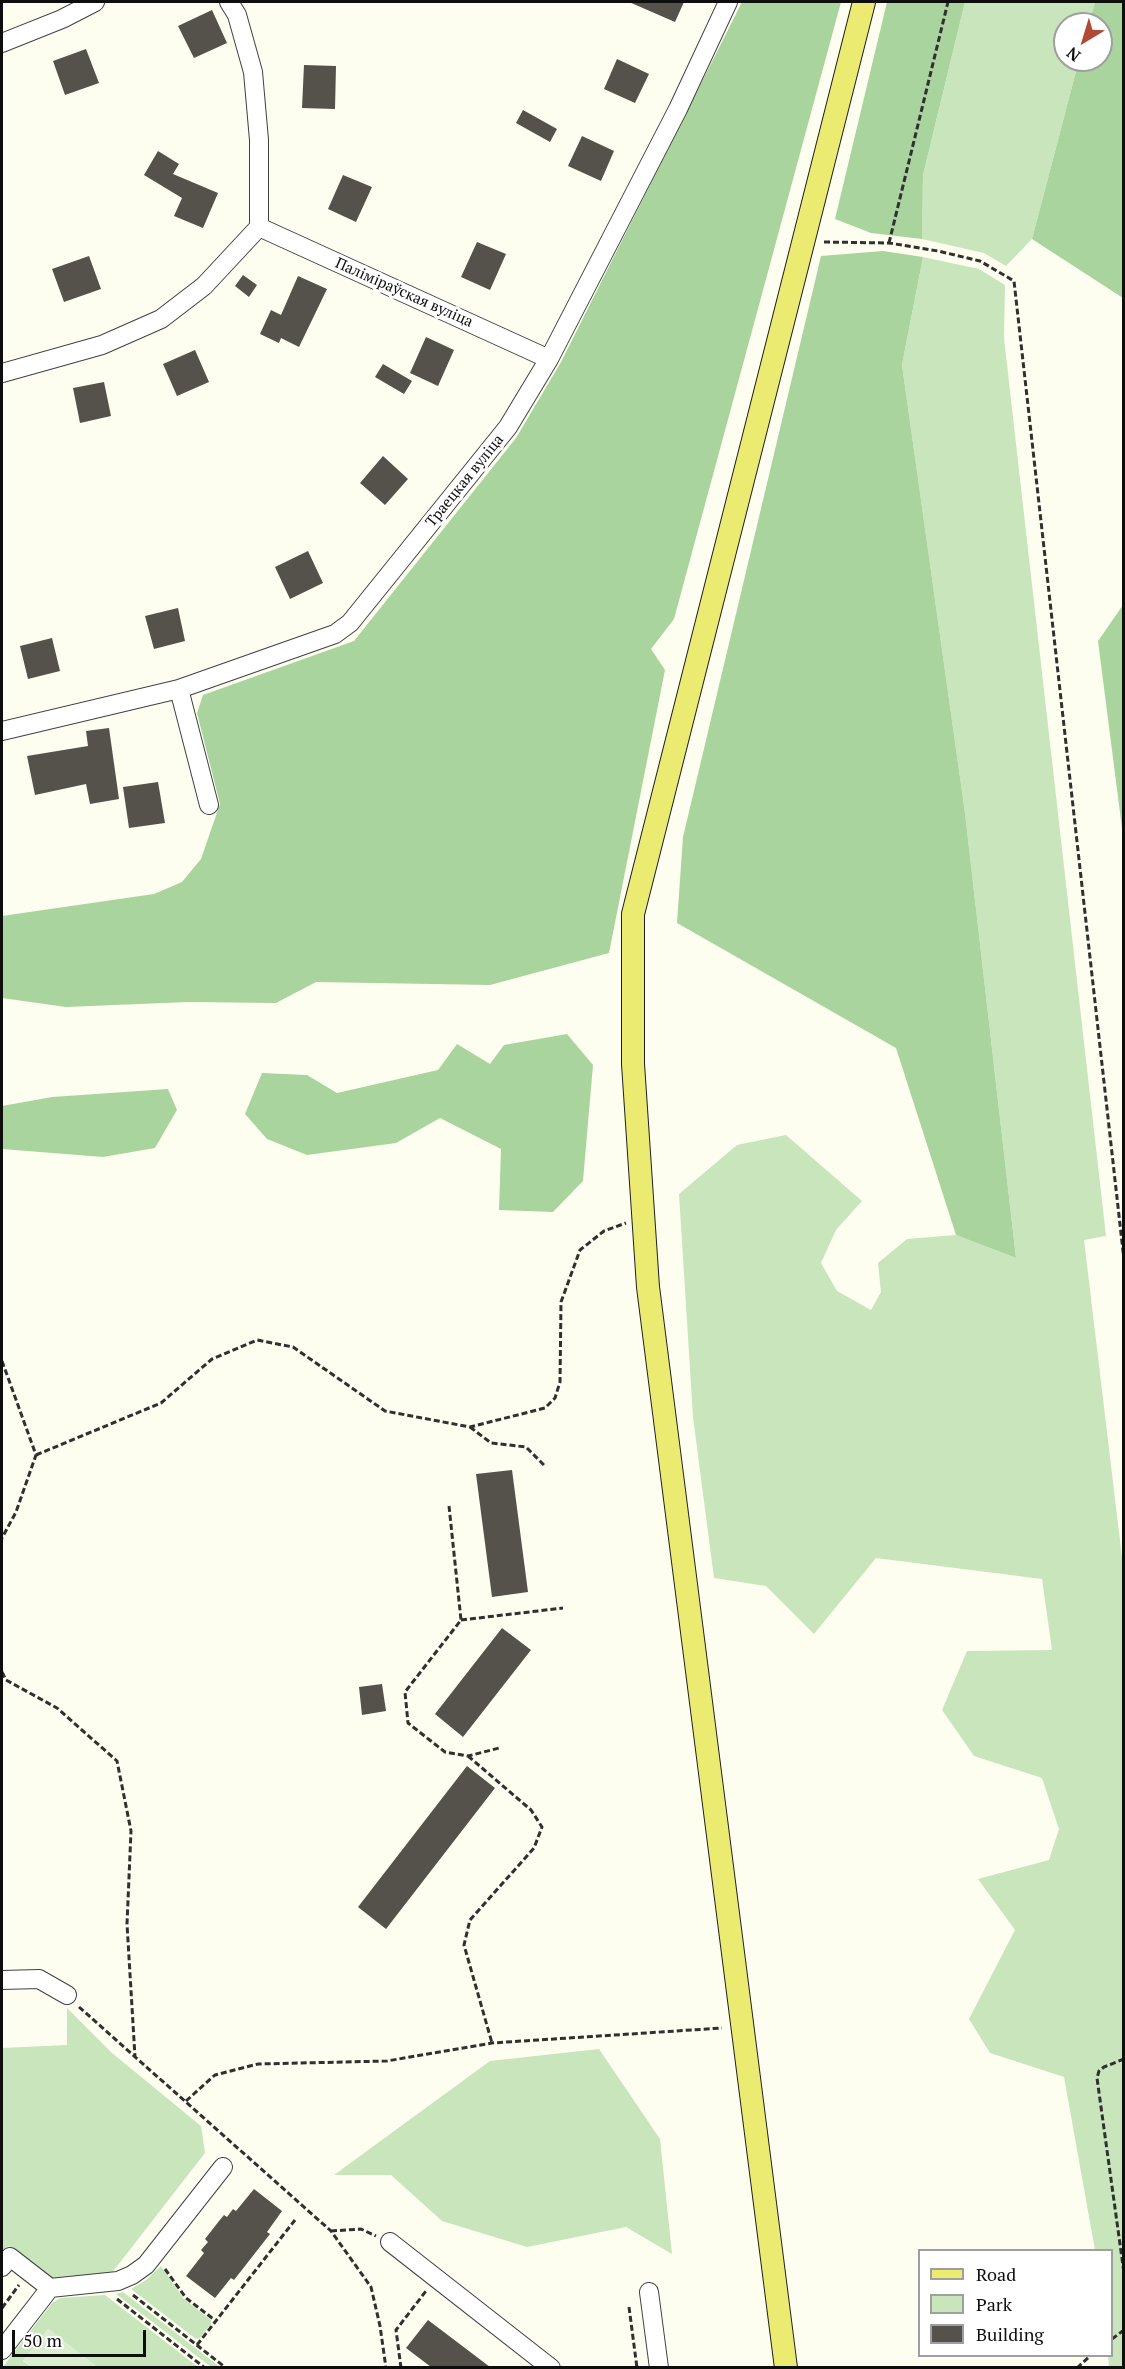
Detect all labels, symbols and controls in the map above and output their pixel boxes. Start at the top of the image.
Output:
north arrow [1053,12,1113,72]
text: N [1062,42,1085,67]
street label: Паліміраўская вуліца [332,255,476,331]
street label: Траецкая вуліца [422,431,508,531]
legend [918,2249,1113,2357]
text: Road [976,2262,1016,2286]
text: Park [976,2292,1012,2316]
scale bar [15,2318,148,2356]
text: Building [976,2322,1044,2346]
text: 50 m [23,2328,62,2352]

